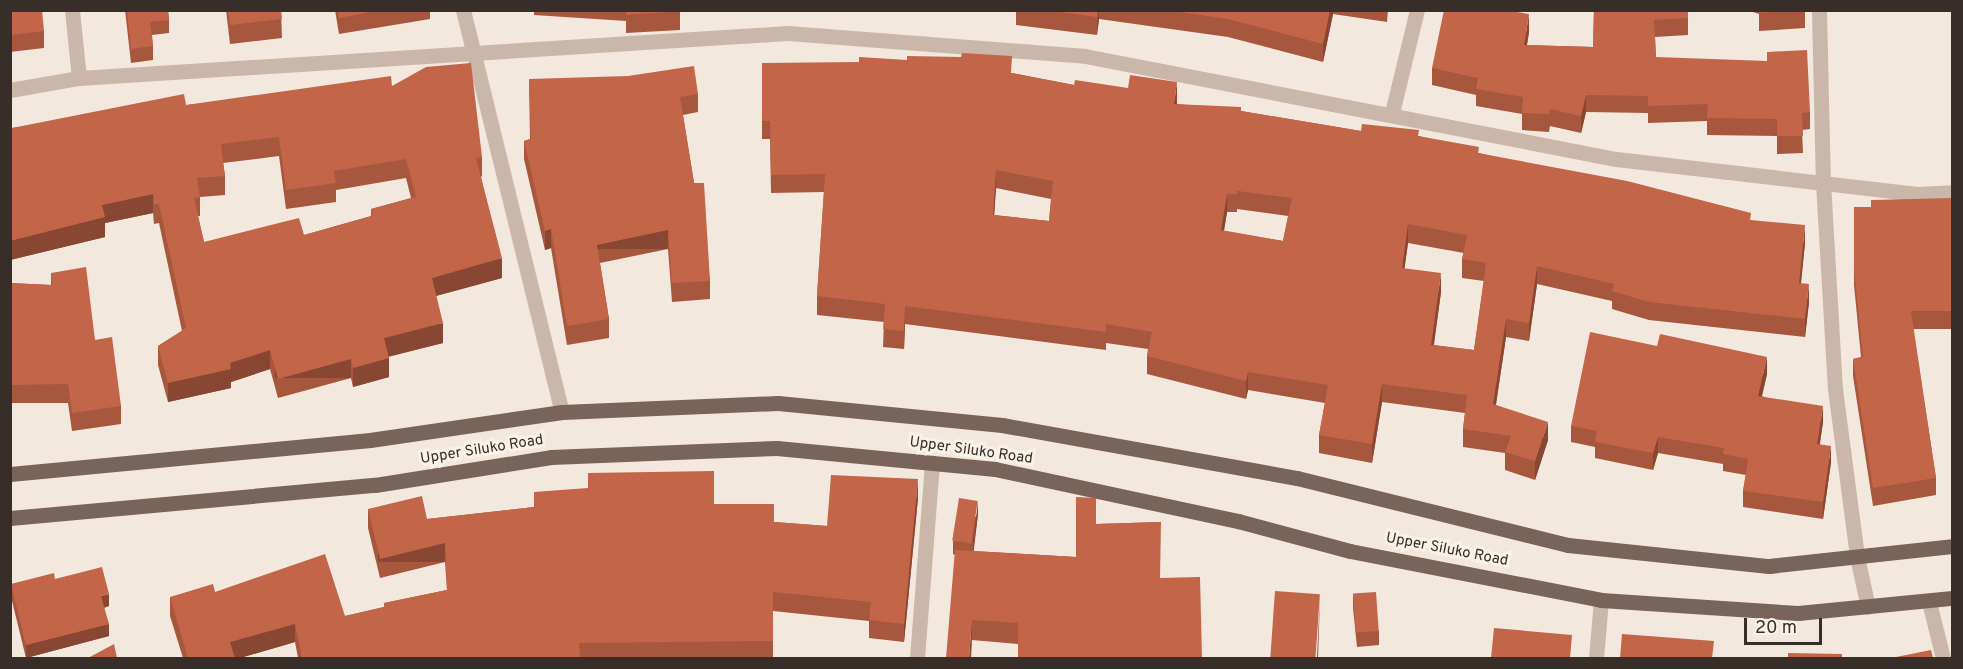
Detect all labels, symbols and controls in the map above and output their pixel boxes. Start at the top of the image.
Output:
street label: Upper Siluko Road [419,431,545,469]
street label: Upper Siluko Road [908,433,1034,469]
street label: Upper Siluko Road [1384,529,1510,571]
scale bar [1747,606,1825,644]
text: 20 m [1755,617,1797,640]

